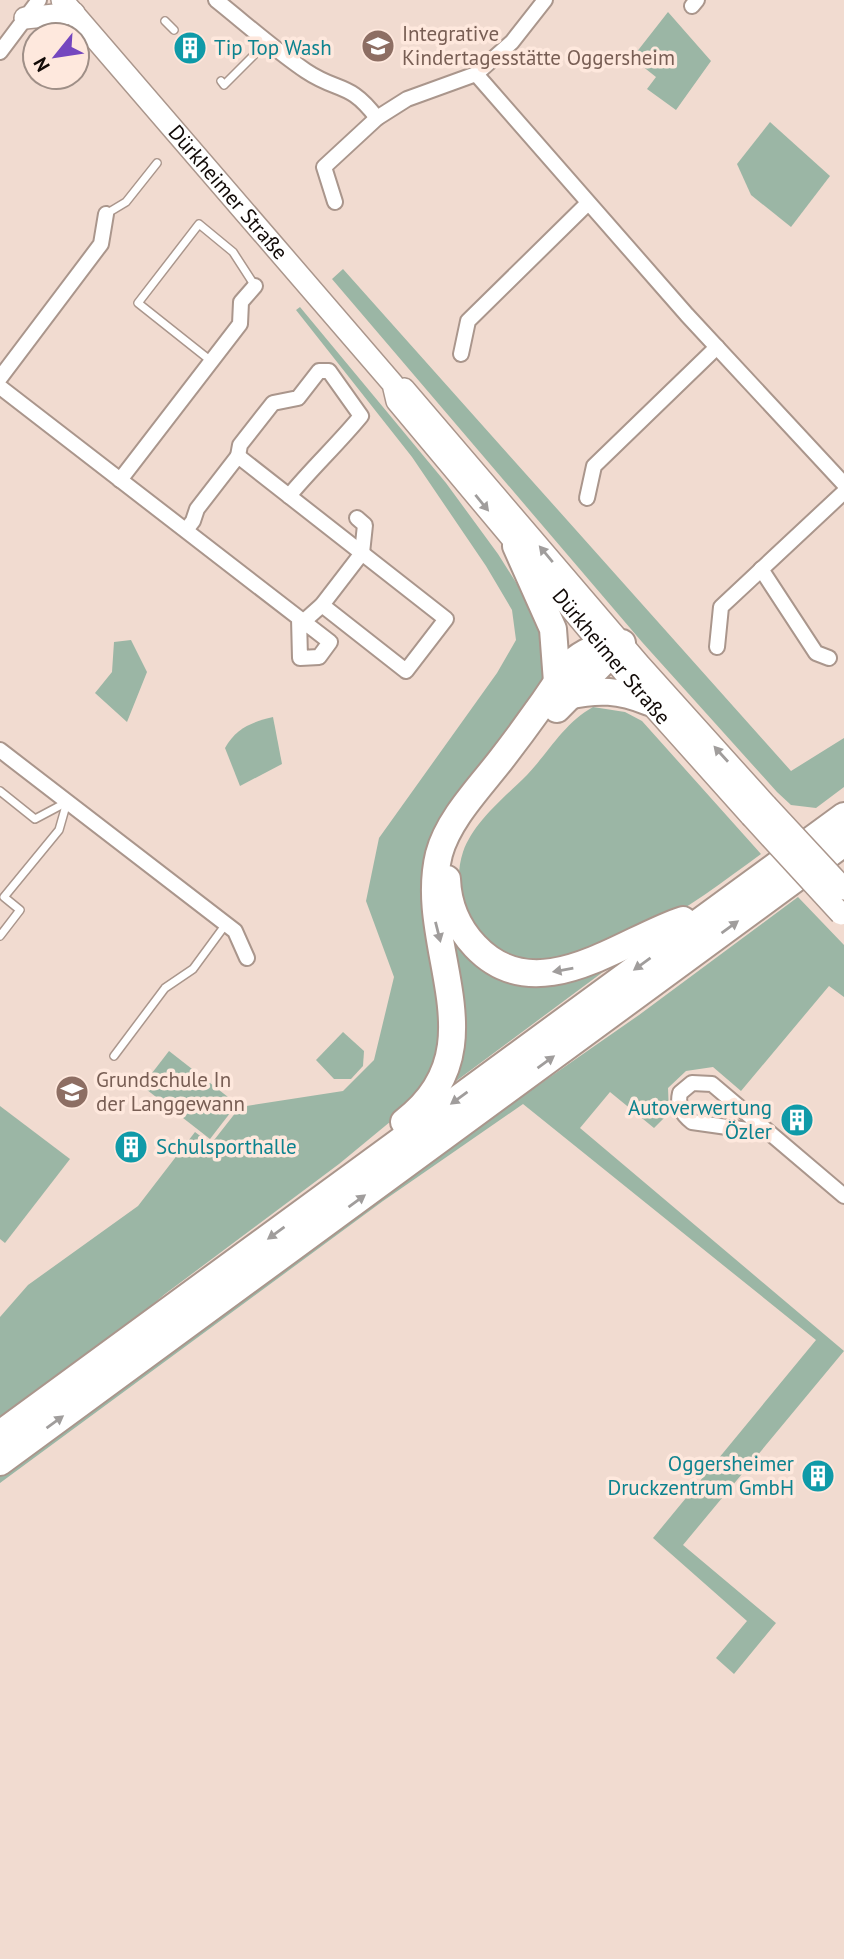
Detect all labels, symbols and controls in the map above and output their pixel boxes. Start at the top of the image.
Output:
place label: Integrative Kindertagesstätte Oggersheim [402,20,675,71]
north arrow [21,21,91,91]
school or university icon: Integrative Kindertagesstätte Oggersheim [359,27,397,65]
building icon: Tip Top Wash [171,29,209,67]
place label: Tip Top Wash [214,34,332,61]
text: N [28,53,55,76]
street label: Dürkheimer Straße [163,119,294,265]
one-way arrow [474,494,489,512]
one-way arrow [539,545,554,562]
street label: Dürkheimer Straße [547,583,677,730]
one-way arrow [713,746,729,763]
one-way arrow [721,920,739,934]
one-way arrow [433,921,444,943]
one-way arrow [634,956,652,971]
one-way arrow [552,965,574,976]
one-way arrow [537,1055,556,1069]
place label: Grundschule In der Langgewann [96,1066,245,1117]
school or university icon: Grundschule In der Langgewann [53,1073,91,1111]
one-way arrow [450,1091,468,1105]
place label: Autoverwertung Özler [628,1094,772,1145]
building icon: Autoverwertung Özler [778,1101,816,1139]
building icon: Schulsporthalle [112,1128,150,1166]
place label: Schulsporthalle [156,1133,297,1160]
one-way arrow [348,1194,366,1208]
one-way arrow [267,1226,285,1240]
one-way arrow [46,1415,64,1429]
place label: Oggersheimer Druckzentrum GmbH [607,1450,794,1501]
building icon: Oggersheimer Druckzentrum GmbH [799,1457,837,1495]

